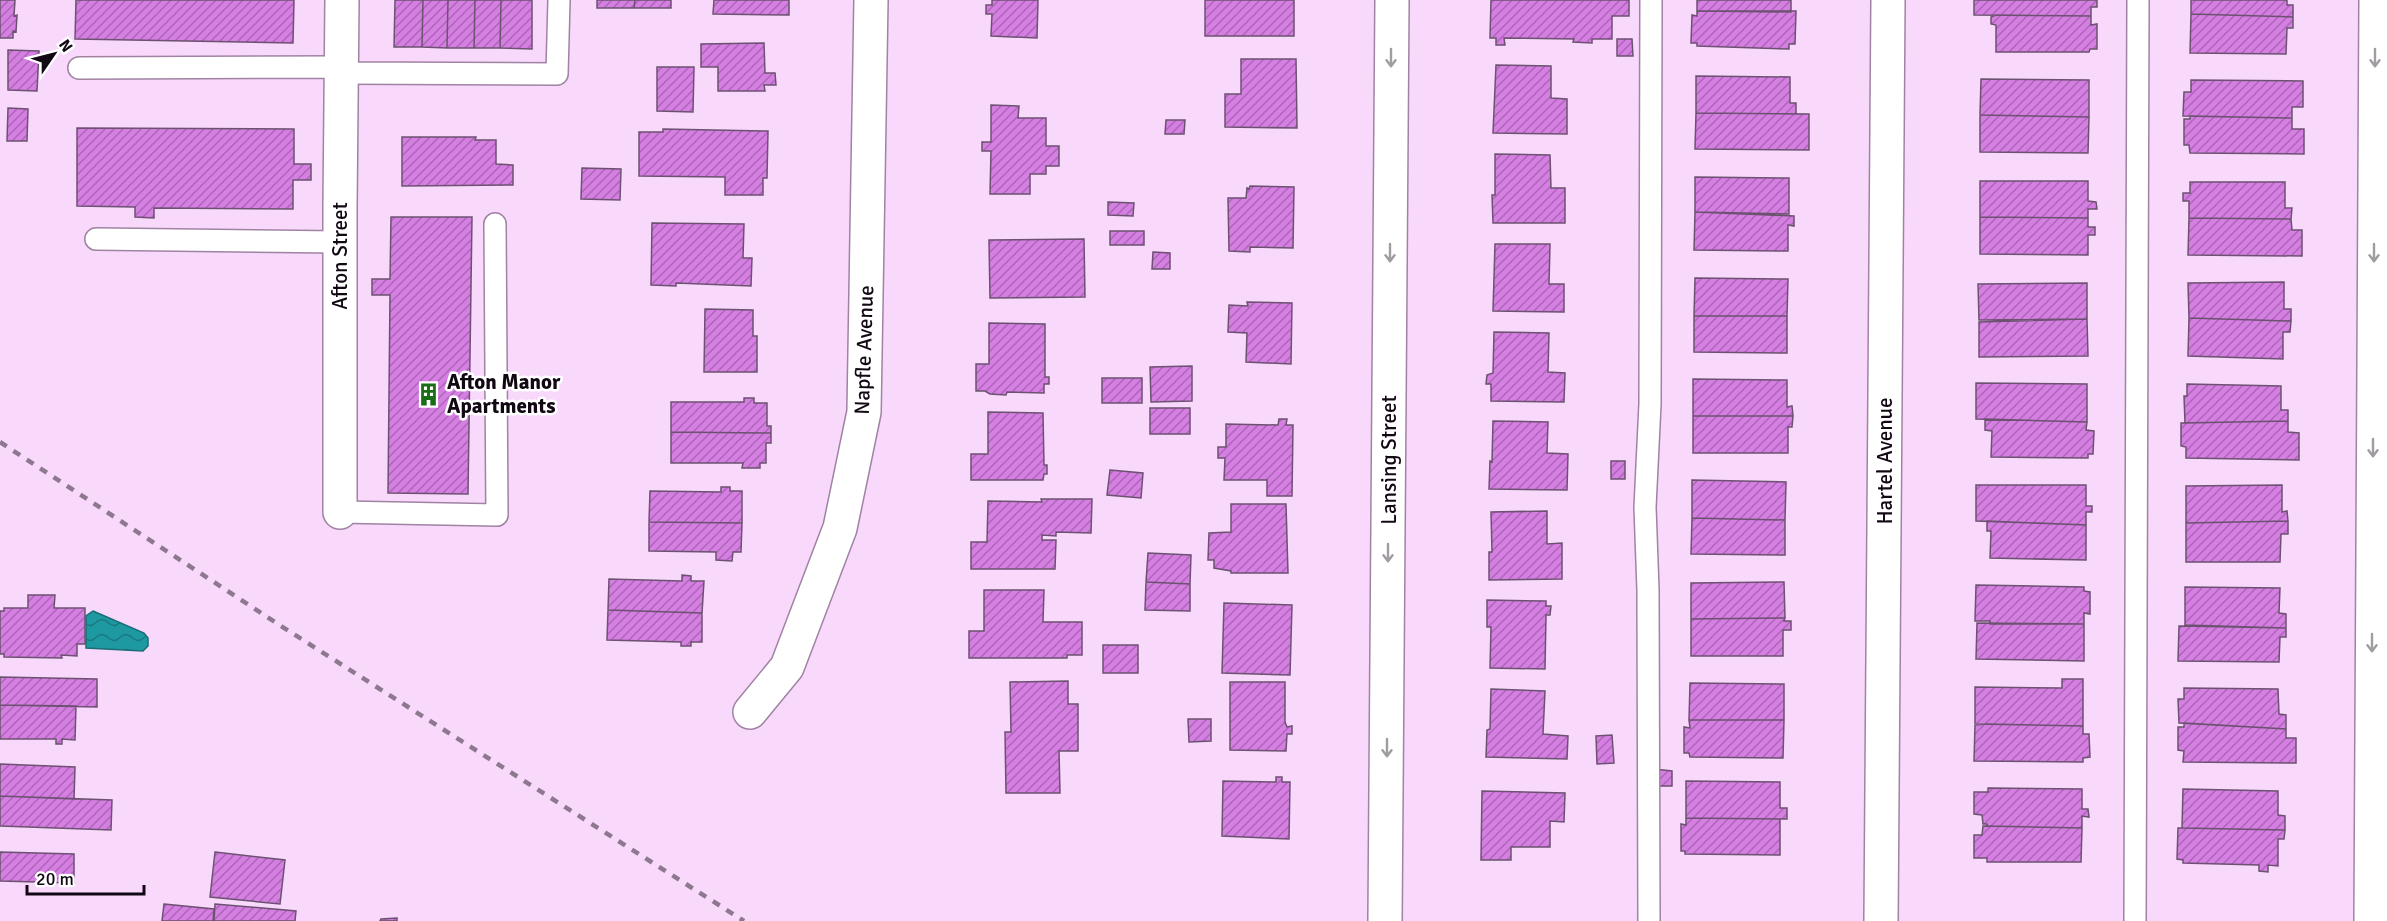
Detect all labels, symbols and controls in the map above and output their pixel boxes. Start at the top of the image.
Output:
north arrow [24,24,84,84]
text: N [54,36,77,56]
one-way arrow [1385,48,1397,68]
one-way arrow [2369,48,2381,68]
street label: Afton Street [327,202,353,310]
one-way arrow [1384,243,1396,263]
one-way arrow [2368,243,2380,263]
street label: Napfle Avenue [849,285,879,415]
place label: Afton Manor Apartments [447,369,561,419]
building icon: Afton Manor Apartments [416,381,442,407]
street label: Lansing Street [1376,395,1402,525]
street label: Hartel Avenue [1872,397,1898,525]
one-way arrow [2367,438,2379,458]
one-way arrow [1382,543,1394,563]
one-way arrow [2366,633,2378,653]
one-way arrow [1381,738,1393,758]
scale bar [27,858,144,896]
text: 20 m [36,868,74,890]

